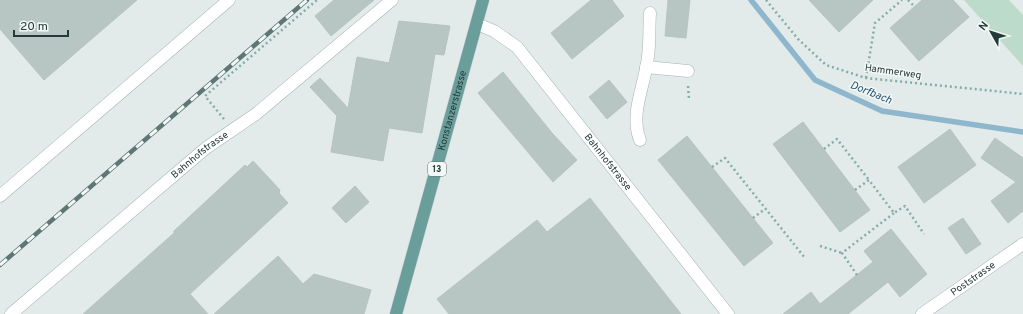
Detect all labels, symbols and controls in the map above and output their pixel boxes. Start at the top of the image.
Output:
scale bar [14,12,68,38]
north arrow [971,12,1011,52]
text: 20 m [20,19,48,35]
text: N [976,19,992,34]
street label: Hammerweg [864,62,922,82]
street label: Konstanzerstrasse [435,69,470,152]
water label: Dorfbach [848,78,894,108]
street label: Bahnhofstrasse [168,128,231,181]
street label: Bahnhofstrasse [581,131,634,193]
road number: 13 [428,162,446,176]
street label: Poststrasse [948,259,998,299]

